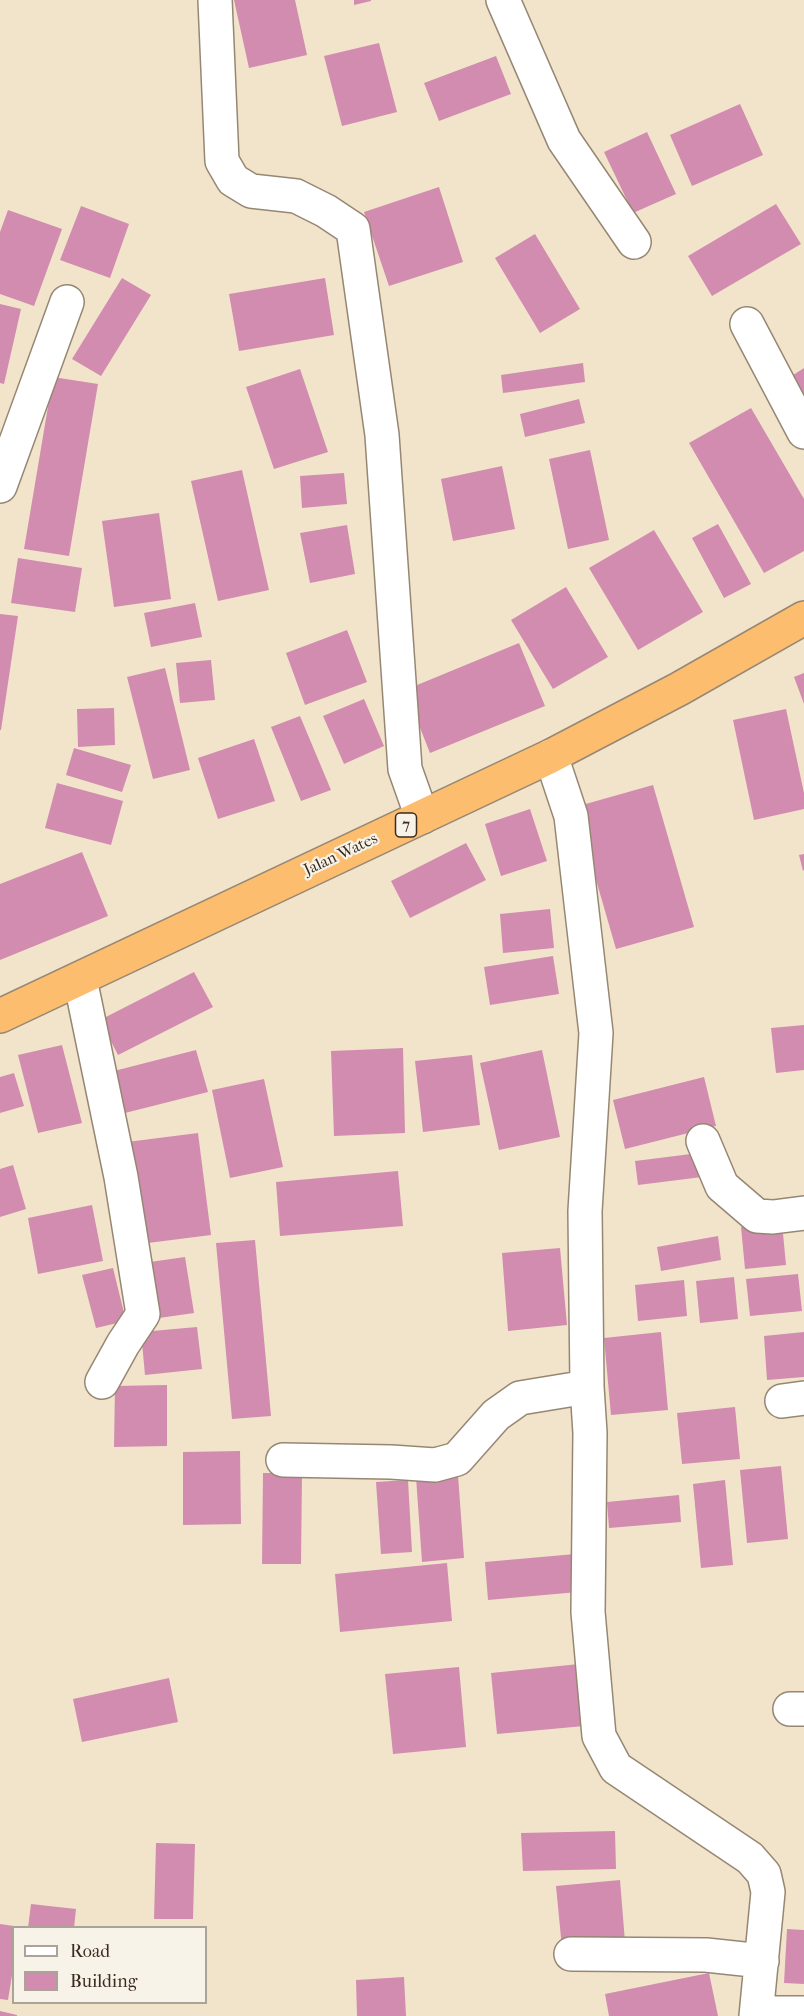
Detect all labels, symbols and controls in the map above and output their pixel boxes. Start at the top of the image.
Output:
road number: 7 [396,813,416,837]
street label: Jalan Wates [301,830,381,880]
legend [12,1926,207,2004]
text: Road [70,1941,110,1962]
text: Building [70,1971,137,1992]

